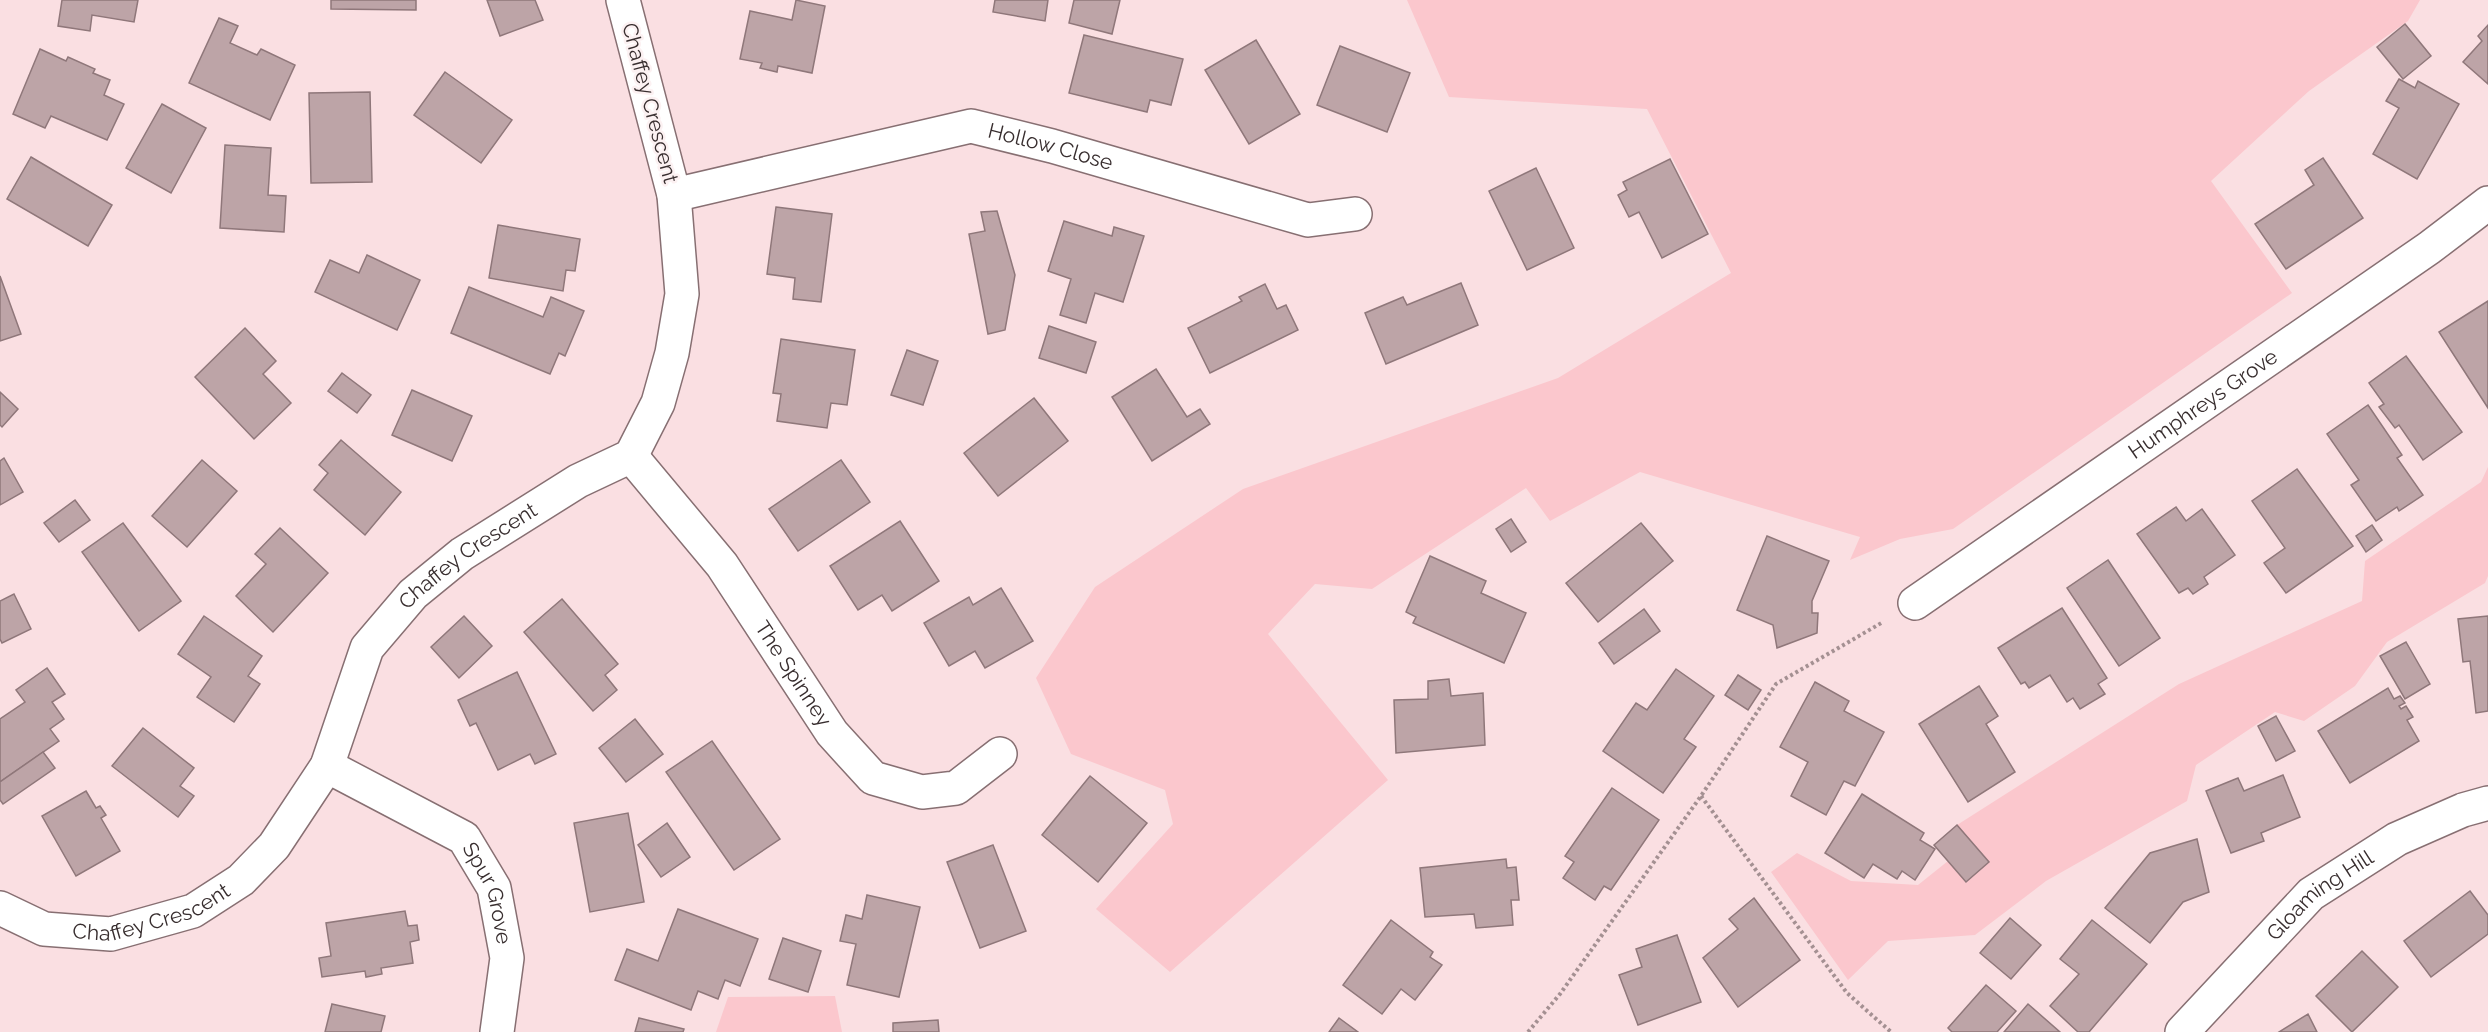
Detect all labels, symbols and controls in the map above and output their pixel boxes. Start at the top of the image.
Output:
street label: Chaffey Crescent [617,20,684,186]
street label: Hollow Close [986,118,1116,175]
street label: Humphreys Grove [2123,344,2282,464]
street label: Chaffey Crescent [393,497,541,614]
street label: The Spinney [750,616,837,731]
street label: Spur Grove [457,838,517,946]
street label: Gloaming Hill [2261,844,2378,945]
street label: Chaffey Crescent [72,878,234,946]

